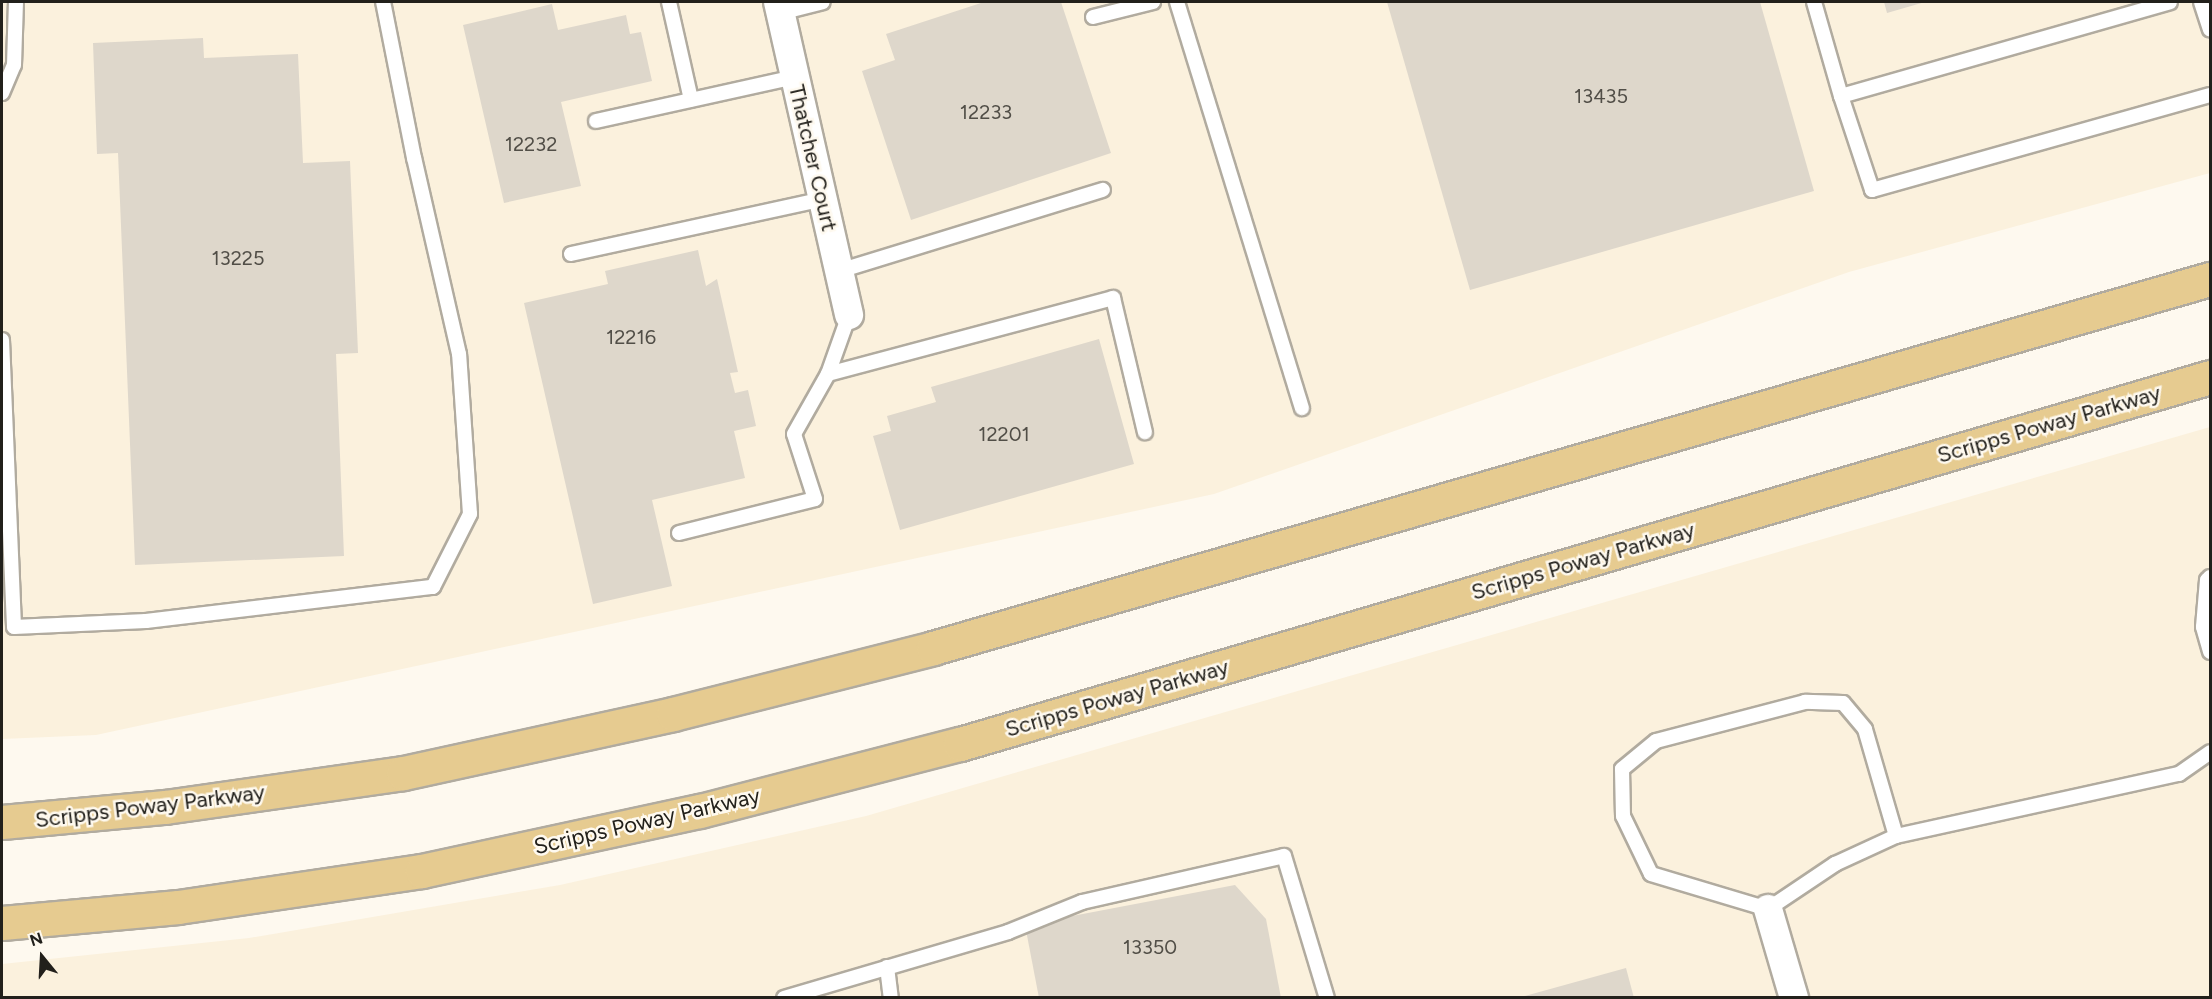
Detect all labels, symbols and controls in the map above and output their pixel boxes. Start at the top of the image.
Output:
street label: Thatcher Court [783,82,843,234]
house number: 13435 [1574,84,1628,108]
house number: 12233 [960,100,1012,124]
house number: 12232 [505,132,557,156]
house number: 13225 [212,246,264,270]
house number: 12216 [606,325,656,349]
street label: Scripps Poway Parkway [1934,379,2164,469]
house number: 12201 [978,422,1030,446]
street label: Scripps Poway Parkway [1468,516,1698,606]
street label: Scripps Poway Parkway [1002,653,1232,743]
street label: Scripps Poway Parkway [34,779,266,833]
street label: Scripps Poway Parkway [531,782,763,860]
north arrow [12,927,72,987]
text: N [27,928,45,950]
house number: 13350 [1123,935,1177,959]

